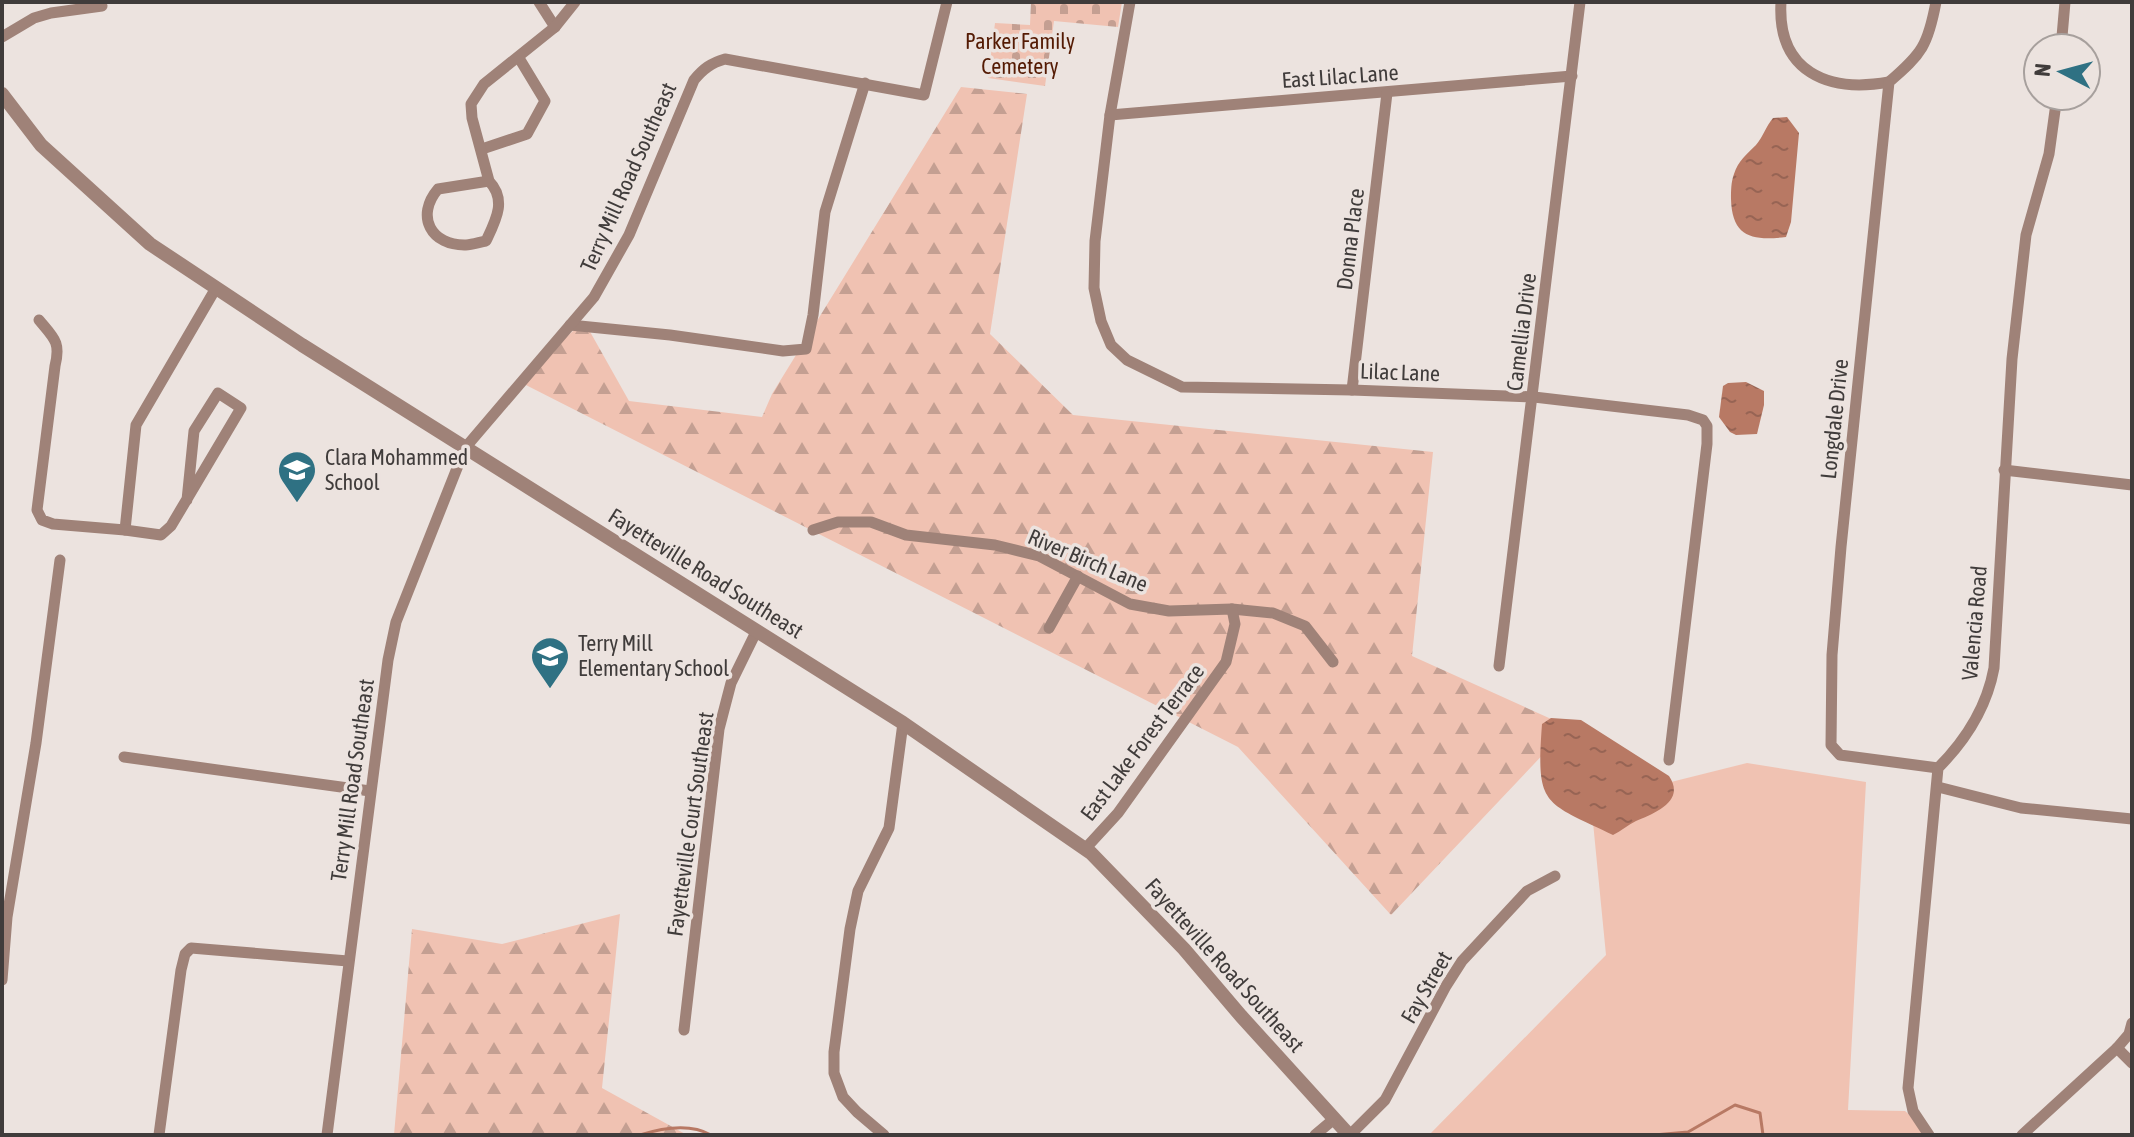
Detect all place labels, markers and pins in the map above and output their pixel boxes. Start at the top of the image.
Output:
place label: Clara Mohammed School [325,444,468,495]
school or university icon: Clara Mohammed School [276,449,318,504]
place label: Terry Mill Elementary School [578,630,729,681]
school or university icon: Terry Mill Elementary School [529,635,571,690]

